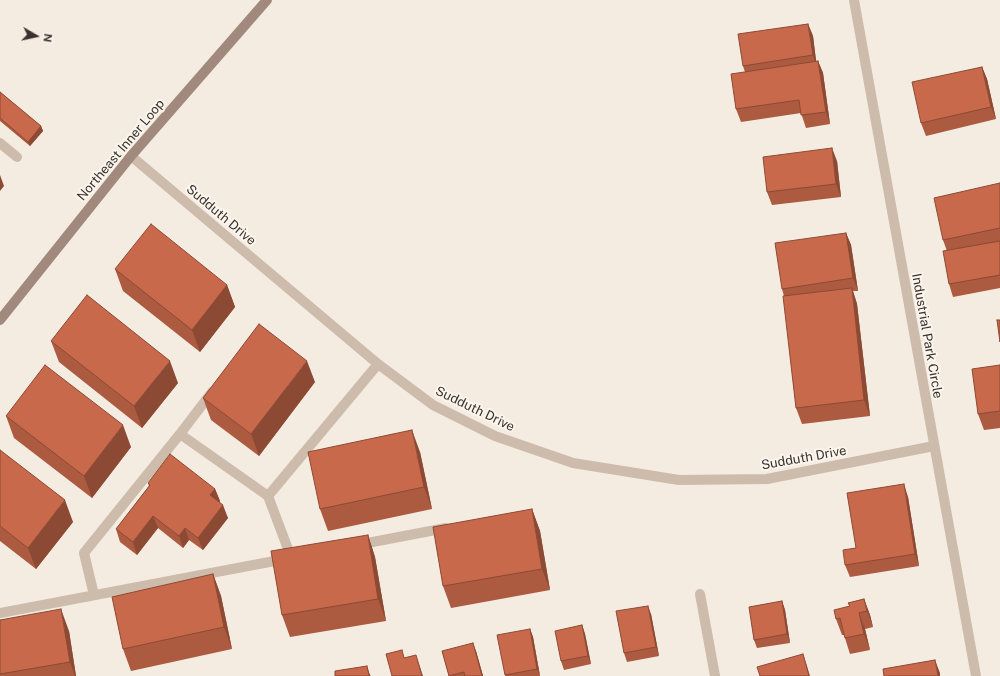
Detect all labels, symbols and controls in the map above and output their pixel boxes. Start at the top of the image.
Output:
north arrow [16,16,56,56]
text: N [41,33,54,43]
street label: Northeast Inner Loop [74,96,168,204]
street label: Sudduth Drive [183,181,259,249]
street label: Industrial Park Circle [908,272,946,400]
street label: Sudduth Drive [433,383,517,435]
street label: Sudduth Drive [760,443,848,473]

